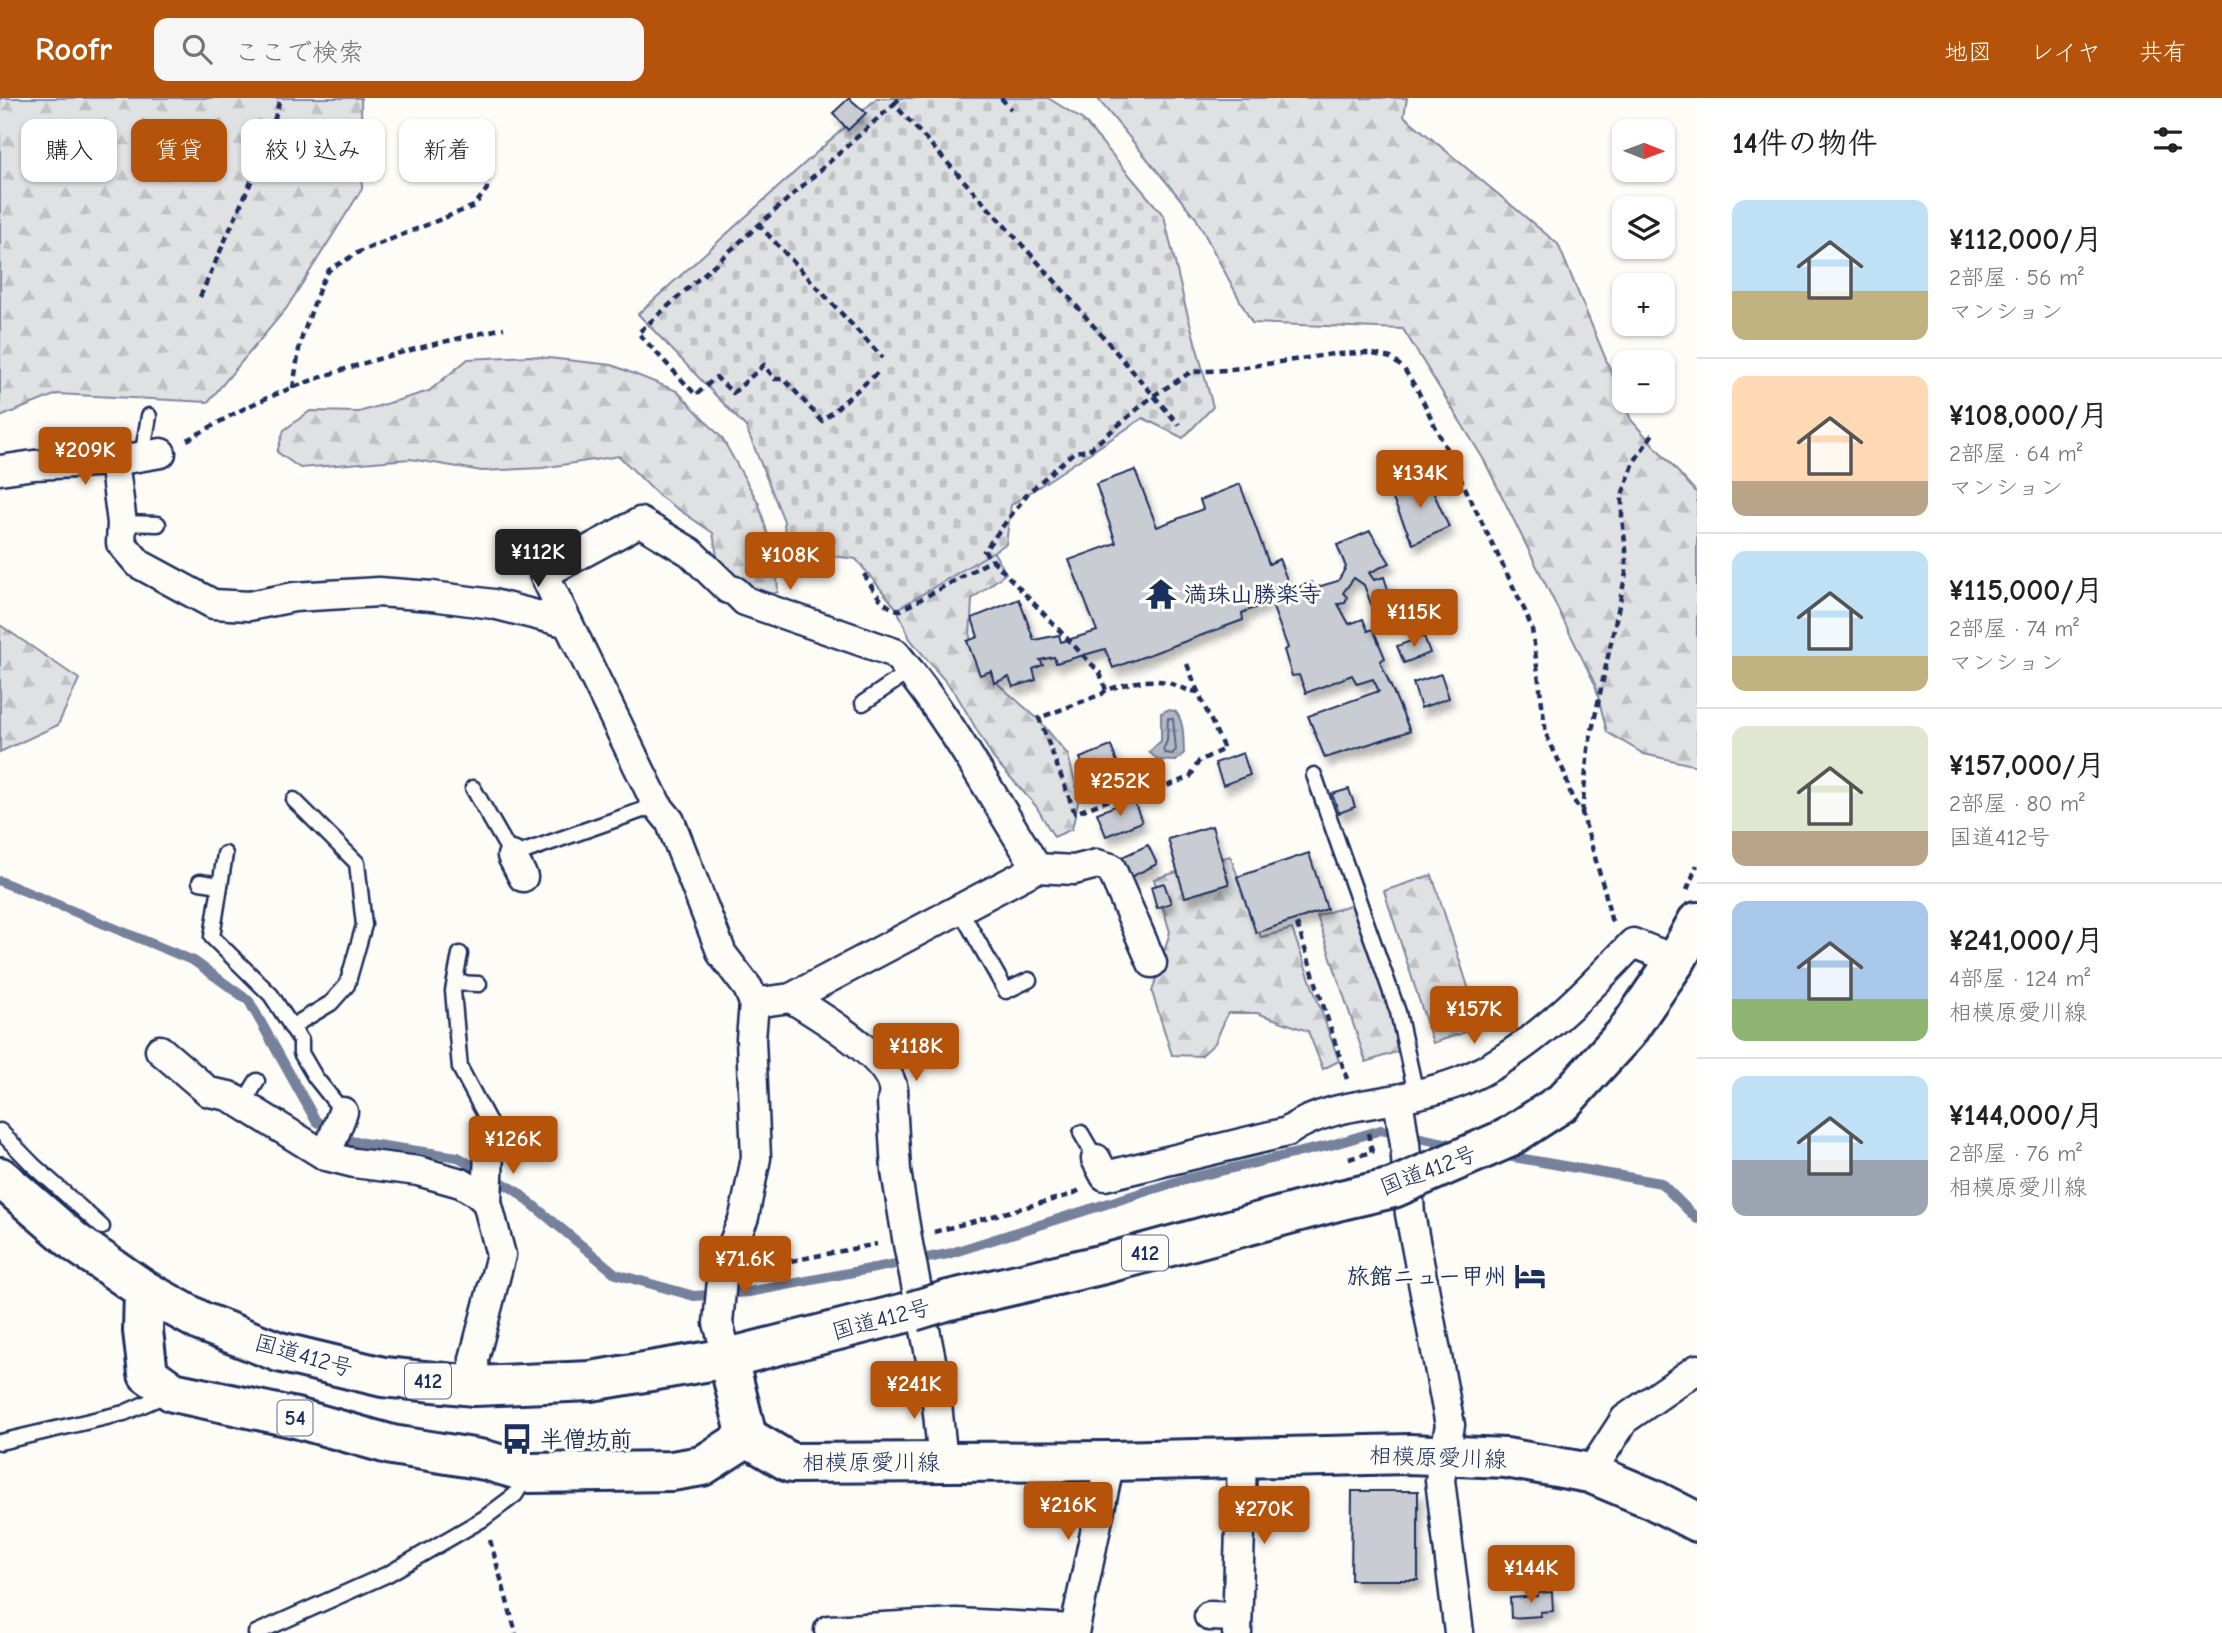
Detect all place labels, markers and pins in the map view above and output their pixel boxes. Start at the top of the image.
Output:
pin: ¥209K [36,428,134,487]
pin: ¥134K [1371,450,1469,510]
pin: ¥112K [489,530,587,589]
pin: ¥108K [741,532,839,592]
temple icon: 満珠山勝楽寺 [1144,577,1178,611]
place label: 満珠山勝楽寺 [1184,581,1322,608]
pin: ¥115K [1365,589,1463,649]
pin: ¥252K [1071,758,1169,818]
pin: ¥157K [1425,986,1523,1046]
pin: ¥118K [867,1024,965,1083]
pin: ¥126K [464,1116,562,1176]
pin: ¥71.6K [688,1236,802,1296]
hotel icon: 旅館ニュー甲州 [1513,1259,1547,1293]
place label: 旅館ニュー甲州 [1346,1263,1507,1290]
pin: ¥241K [865,1362,963,1421]
bus stop icon: 半僧坊前 [500,1422,534,1456]
place label: 半僧坊前 [540,1426,632,1453]
pin: ¥216K [1019,1482,1117,1542]
pin: ¥270K [1215,1486,1313,1546]
pin: ¥144K [1482,1546,1580,1605]

